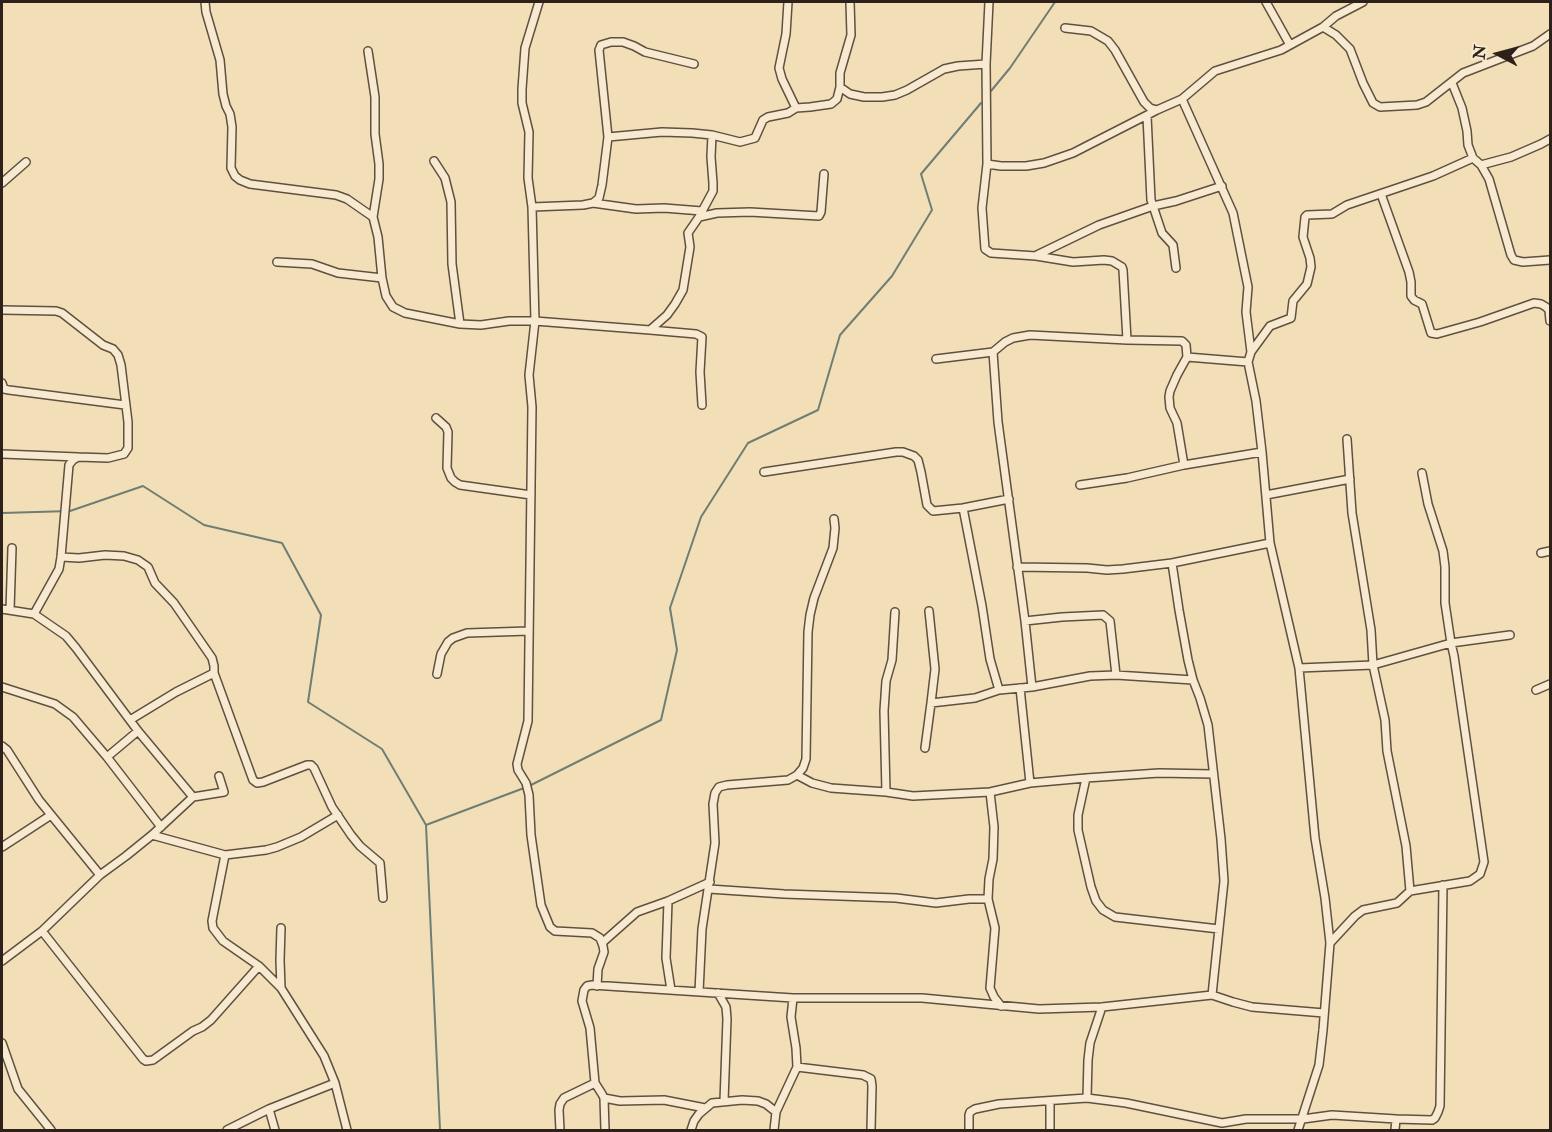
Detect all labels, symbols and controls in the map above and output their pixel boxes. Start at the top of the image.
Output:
north arrow [1468,24,1528,84]
text: N [1469,44,1491,60]

